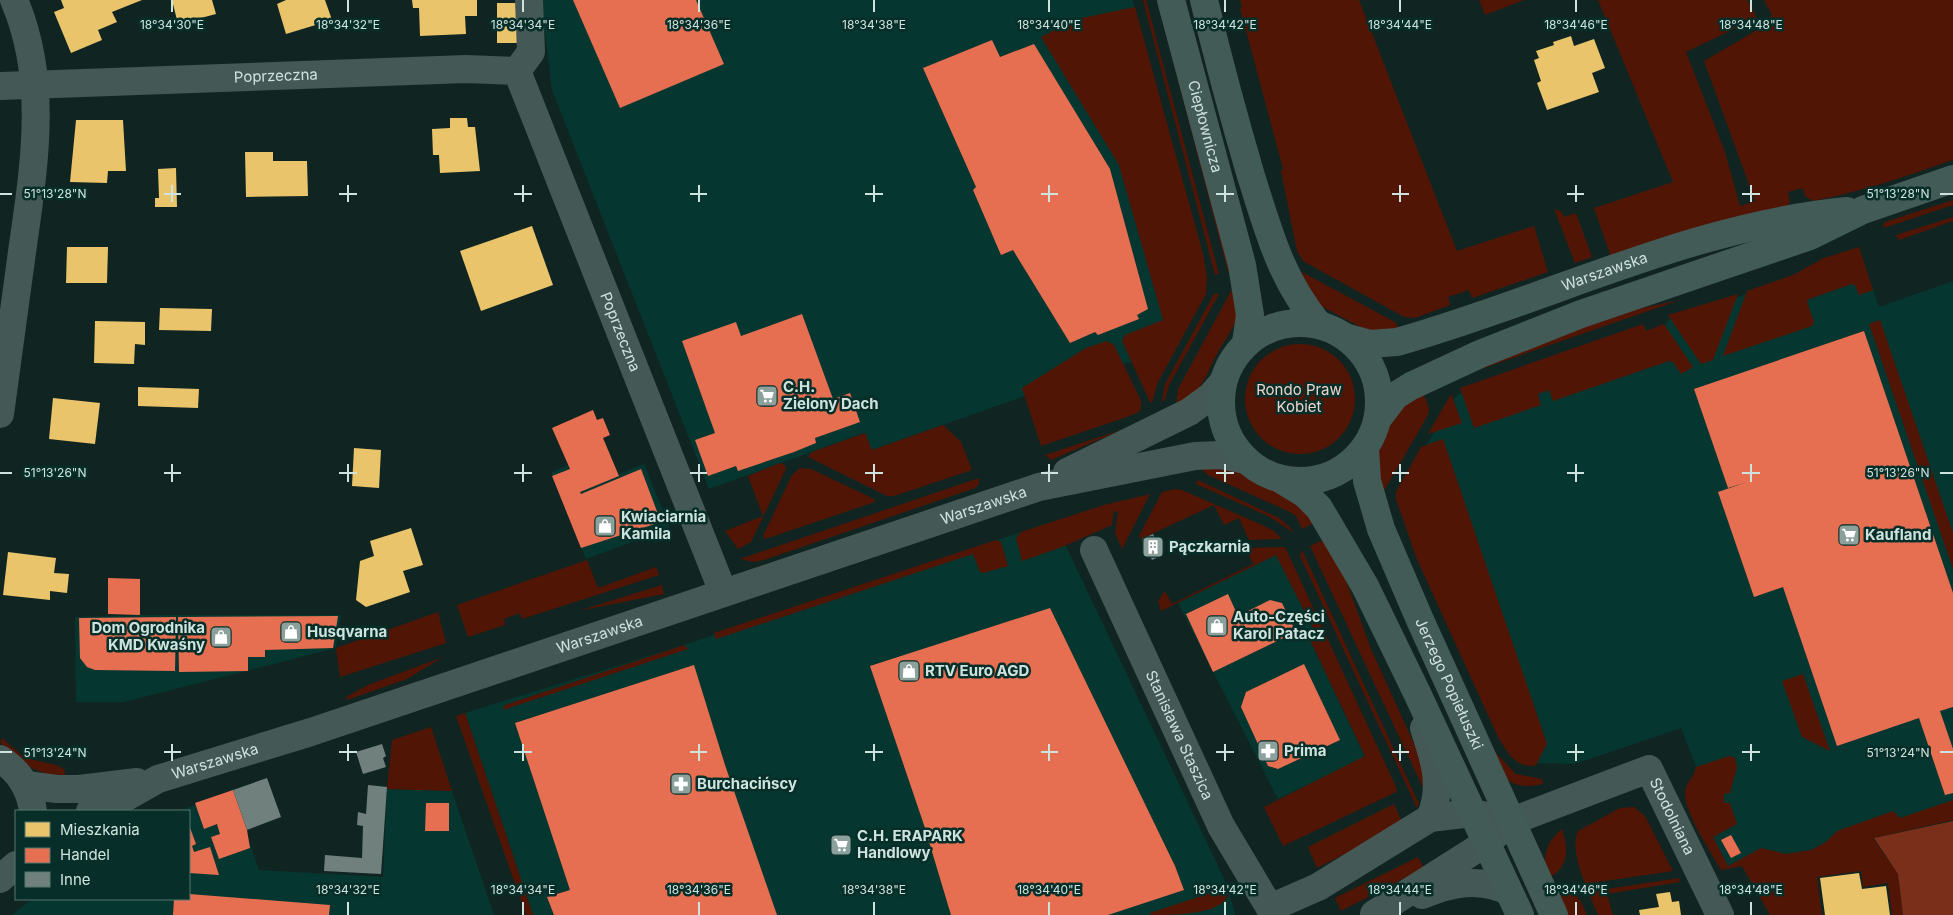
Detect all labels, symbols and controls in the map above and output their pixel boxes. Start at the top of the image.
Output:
text: 18°34'30"E [140,17,204,32]
text: 18°34'32"E [316,17,380,32]
text: 18°34'34"E [491,17,555,32]
text: 18°34'36"E [667,17,731,32]
text: 18°34'38"E [842,17,906,32]
text: 18°34'40"E [1017,17,1081,32]
text: 18°34'42"E [1193,17,1257,32]
text: 18°34'44"E [1368,17,1432,32]
text: 18°34'46"E [1544,17,1608,32]
text: 18°34'48"E [1719,17,1783,32]
street label: Poprzeczna [233,64,318,86]
street label: Ciepłownicza [1184,78,1227,175]
text: 51°13'28"N [24,186,86,201]
text: 51°13'28"N [1867,186,1929,201]
street label: Warszawska [1559,248,1650,295]
street label: Poprzeczna [596,289,645,374]
place label: C.H. Zielony Dach [783,377,879,413]
park label: Rondo Praw Kobiet [1256,380,1342,416]
supermarket icon: C.H. Zielony Dach [755,384,779,408]
text: 51°13'26"N [24,465,86,480]
text: 51°13'26"N [1867,465,1929,480]
street label: Warszawska [938,482,1029,528]
place label: Kwiaciarnia Kamila [621,507,706,543]
shop icon: Kwiaciarnia Kamila [593,514,617,538]
supermarket icon: Kaufland [1837,523,1861,547]
place label: Kaufland [1865,525,1931,544]
building icon: Pączkarnia [1141,535,1165,559]
place label: Pączkarnia [1169,537,1250,556]
place label: Auto-Części Karol Patacz [1233,607,1325,643]
street label: Warszawska [554,611,645,658]
shop icon: Auto-Części Karol Patacz [1205,614,1229,638]
street label: Jerzego Popiełuszki [1411,614,1488,752]
place label: Dom Ogrodnika KMD Kwaśny [91,618,205,654]
shop icon: Husqvarna [279,620,303,644]
place label: Husqvarna [307,622,387,641]
shop icon: Dom Ogrodnika KMD Kwaśny [209,625,233,649]
shop icon: RTV Euro AGD [897,659,921,683]
place label: RTV Euro AGD [925,661,1029,680]
street label: Stanisława Staszica [1142,667,1218,803]
street label: Warszawska [169,739,261,783]
pharmacy icon: Prima [1256,739,1280,763]
place label: Prima [1284,741,1326,760]
text: 51°13'24"N [23,745,87,760]
text: 51°13'24"N [1866,745,1930,760]
pharmacy icon: Burchacińscy [669,772,693,796]
place label: Burchacińscy [697,774,797,793]
street label: Stodolniana [1646,775,1699,858]
legend [15,810,190,900]
text: Mieszkania [60,820,140,839]
place label: C.H. ERAPARK Handlowy [857,826,963,862]
supermarket icon: C.H. ERAPARK Handlowy [829,833,853,857]
text: Handel [60,845,110,864]
text: Inne [60,870,91,889]
text: 18°34'32"E [316,882,380,897]
text: 18°34'34"E [491,882,555,897]
text: 18°34'36"E [667,882,731,897]
text: 18°34'38"E [842,882,906,897]
text: 18°34'40"E [1017,882,1081,897]
text: 18°34'42"E [1193,882,1257,897]
text: 18°34'44"E [1368,882,1432,897]
text: 18°34'46"E [1544,882,1608,897]
text: 18°34'48"E [1719,882,1783,897]

